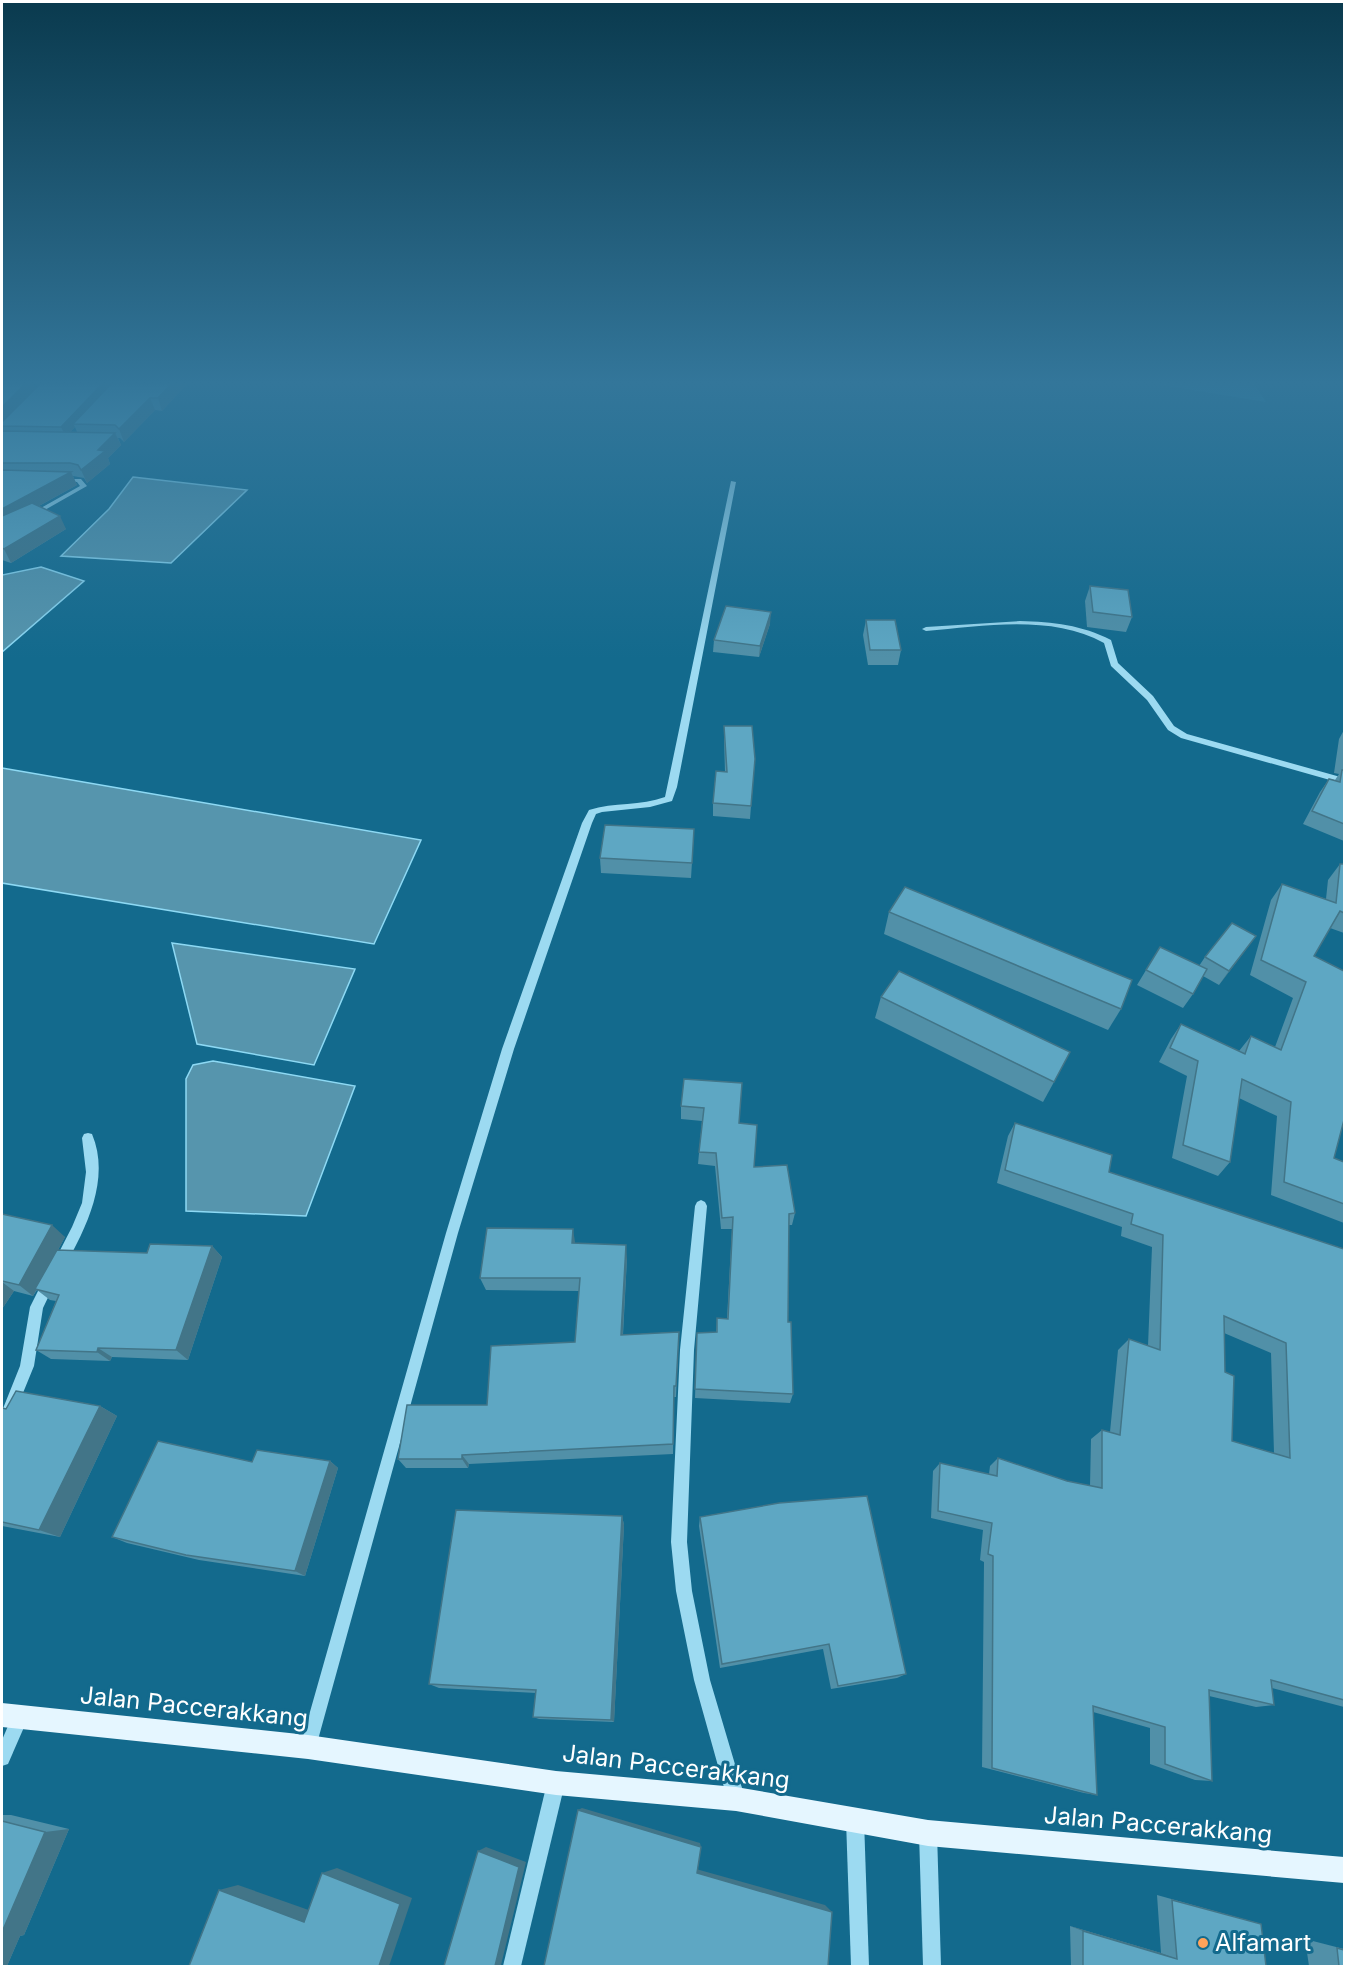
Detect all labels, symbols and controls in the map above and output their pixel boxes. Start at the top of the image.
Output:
street label: Jalan Paccerakkang [79,1680,309,1733]
street label: Jalan Paccerakkang [561,1738,791,1795]
street label: Jalan Paccerakkang [1043,1800,1273,1849]
place label: Alfamart [1215,1928,1311,1957]
marker: Alfamart [1196,1936,1210,1950]

